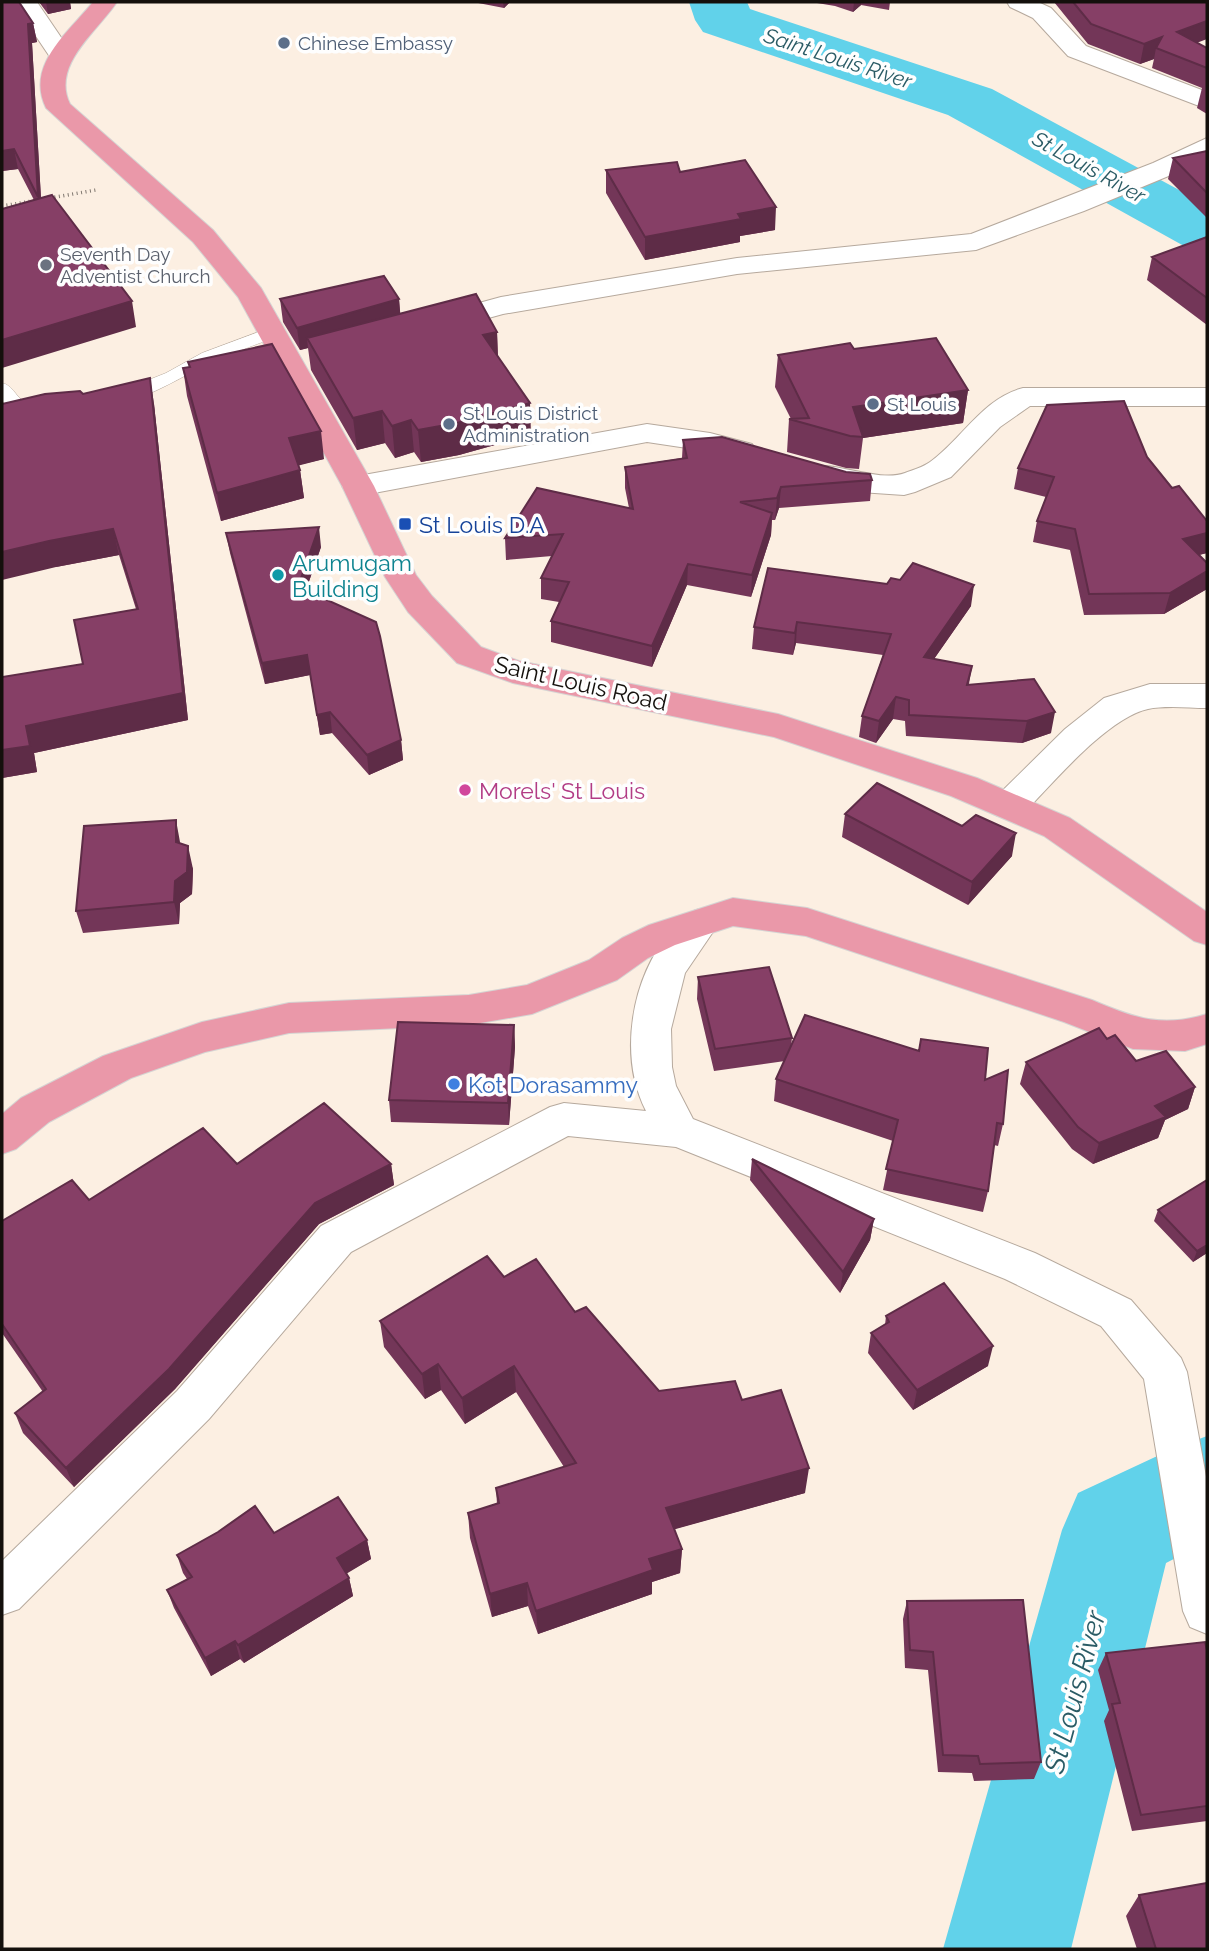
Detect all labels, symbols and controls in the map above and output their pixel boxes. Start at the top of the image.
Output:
water label: Saint Louis River [760,22,916,94]
place label: Chinese Embassy [298,32,453,54]
marker: Chinese Embassy [276,35,292,51]
water label: St Louis River [1027,125,1150,209]
place label: Seventh Day Adventist Church [60,243,210,287]
marker: Seventh Day Adventist Church [38,257,54,273]
place label: St Louis [887,393,956,415]
marker: St Louis [865,396,881,412]
place label: St Louis District Administration [463,402,599,446]
marker: St Louis District Administration [441,416,457,432]
place label: St Louis D.A [419,511,545,538]
marker: St Louis D.A [397,516,413,532]
place label: Arumugam Building [292,549,412,602]
marker: Arumugam Building [270,567,286,583]
street label: Saint Louis Road [492,650,670,716]
place label: Morels' St Louis [479,777,645,804]
marker: Morels' St Louis [457,782,473,798]
place label: Kot Dorasammy [468,1071,638,1098]
marker: Kot Dorasammy [446,1076,462,1092]
water label: St Louis River [1037,1606,1113,1778]

